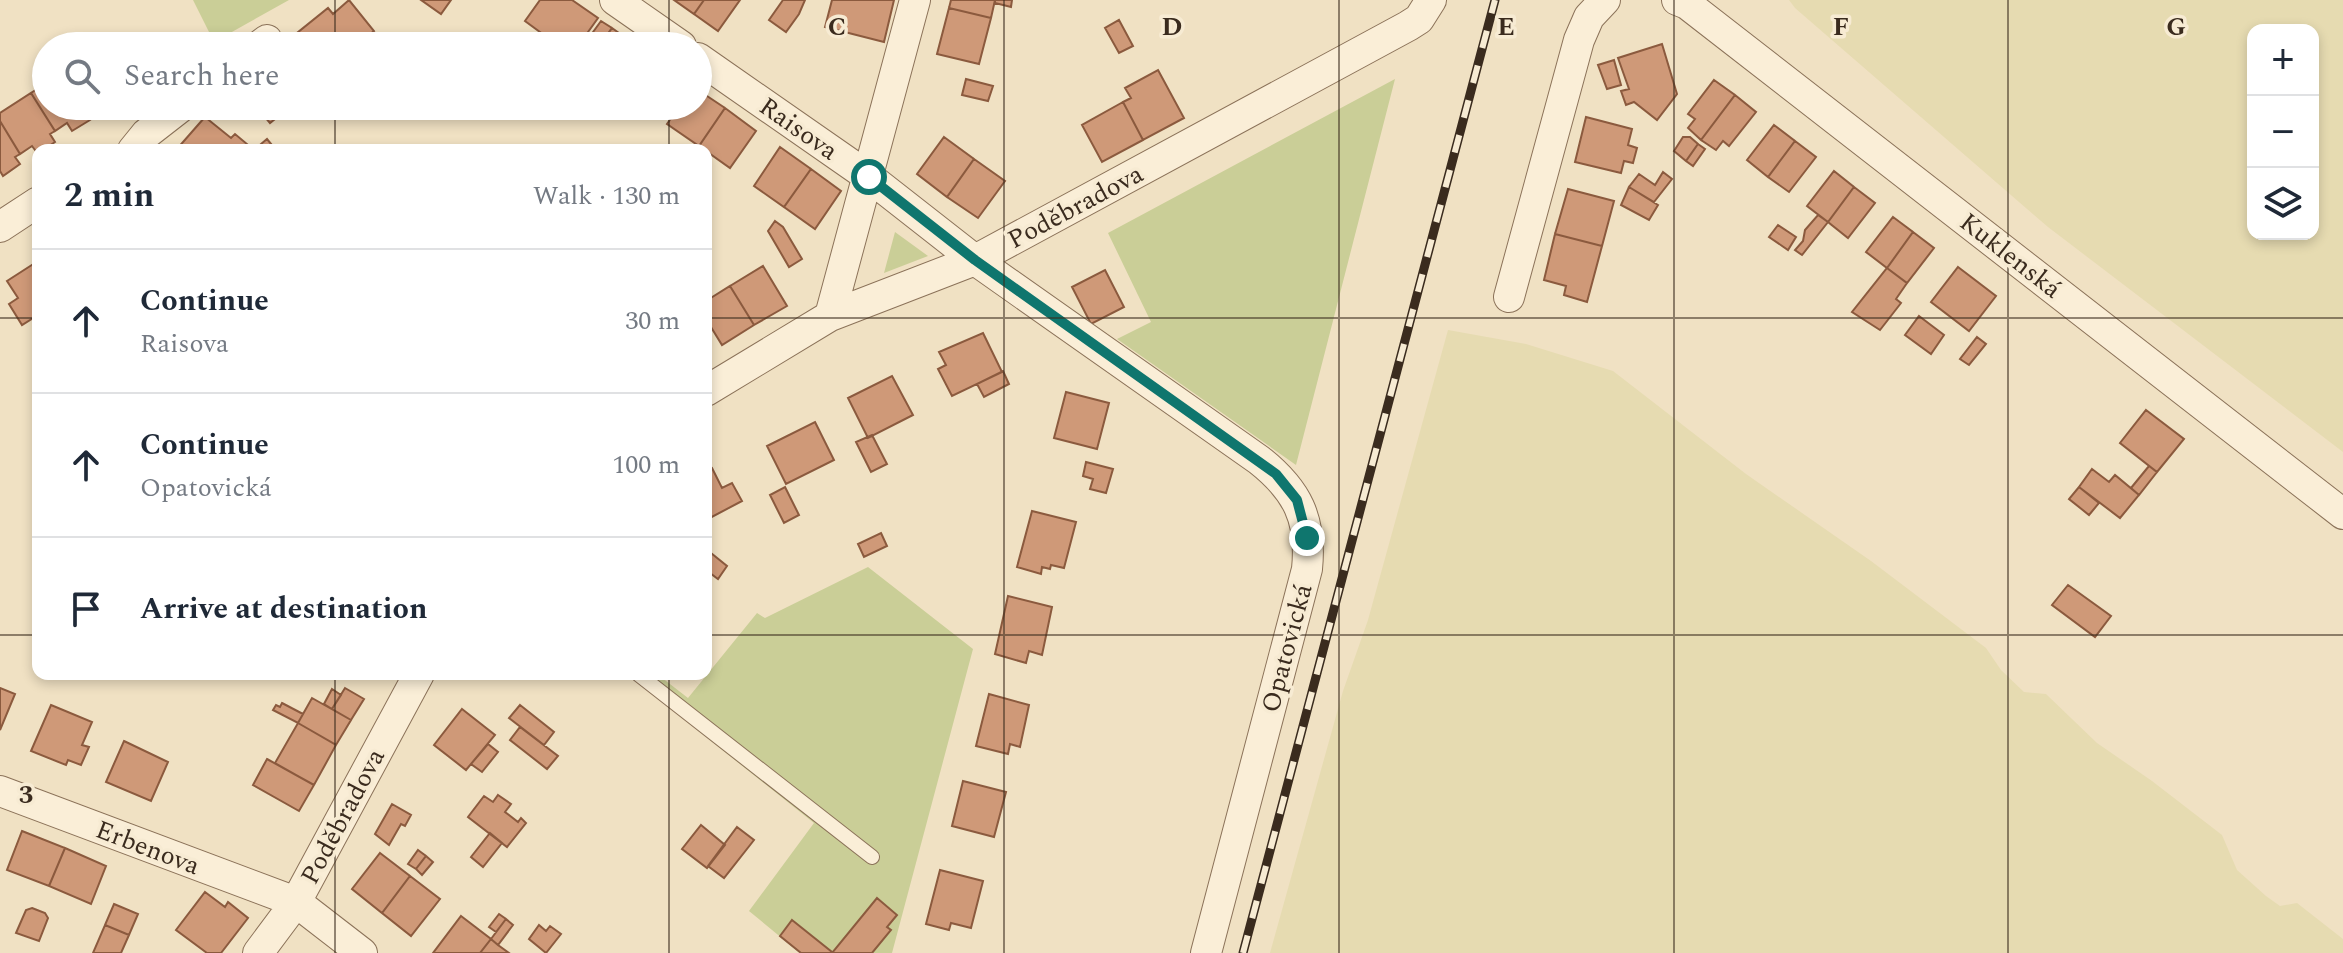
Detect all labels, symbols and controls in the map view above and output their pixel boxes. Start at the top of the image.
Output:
text: C [828,7,846,47]
text: D [1162,7,1182,47]
text: E [1497,7,1515,47]
text: F [1833,7,1849,47]
text: G [2166,7,2186,47]
map controls [2247,24,2319,240]
button: + [2247,24,2319,96]
search box [32,32,712,120]
text: Search here [124,53,280,99]
icon: search [60,54,104,98]
street label: Raisova [751,87,846,171]
button: − [2247,96,2319,168]
street label: Poděbradova [1000,154,1151,260]
route start [851,159,887,195]
button: layers [2247,168,2319,240]
text: 2 min [64,170,154,222]
text: Walk · 130 m [533,176,680,216]
street label: Kuklenská [1951,203,2070,309]
text: Continue [140,278,269,324]
icon: ahead [64,299,108,343]
text: 30 m [625,301,680,341]
text: Raisova [140,324,229,364]
text: Continue [140,422,269,468]
icon: ahead [64,443,108,487]
text: 100 m [612,445,680,485]
text: Opatovická [140,468,272,508]
route end [1289,520,1325,556]
street label: Opatovická [1251,579,1323,717]
text: Arrive at destination [140,586,427,632]
icon: arrive [64,587,108,631]
street label: Poděbradova [290,741,396,892]
text: 3 [19,775,33,815]
street label: Erbenova [90,810,206,886]

